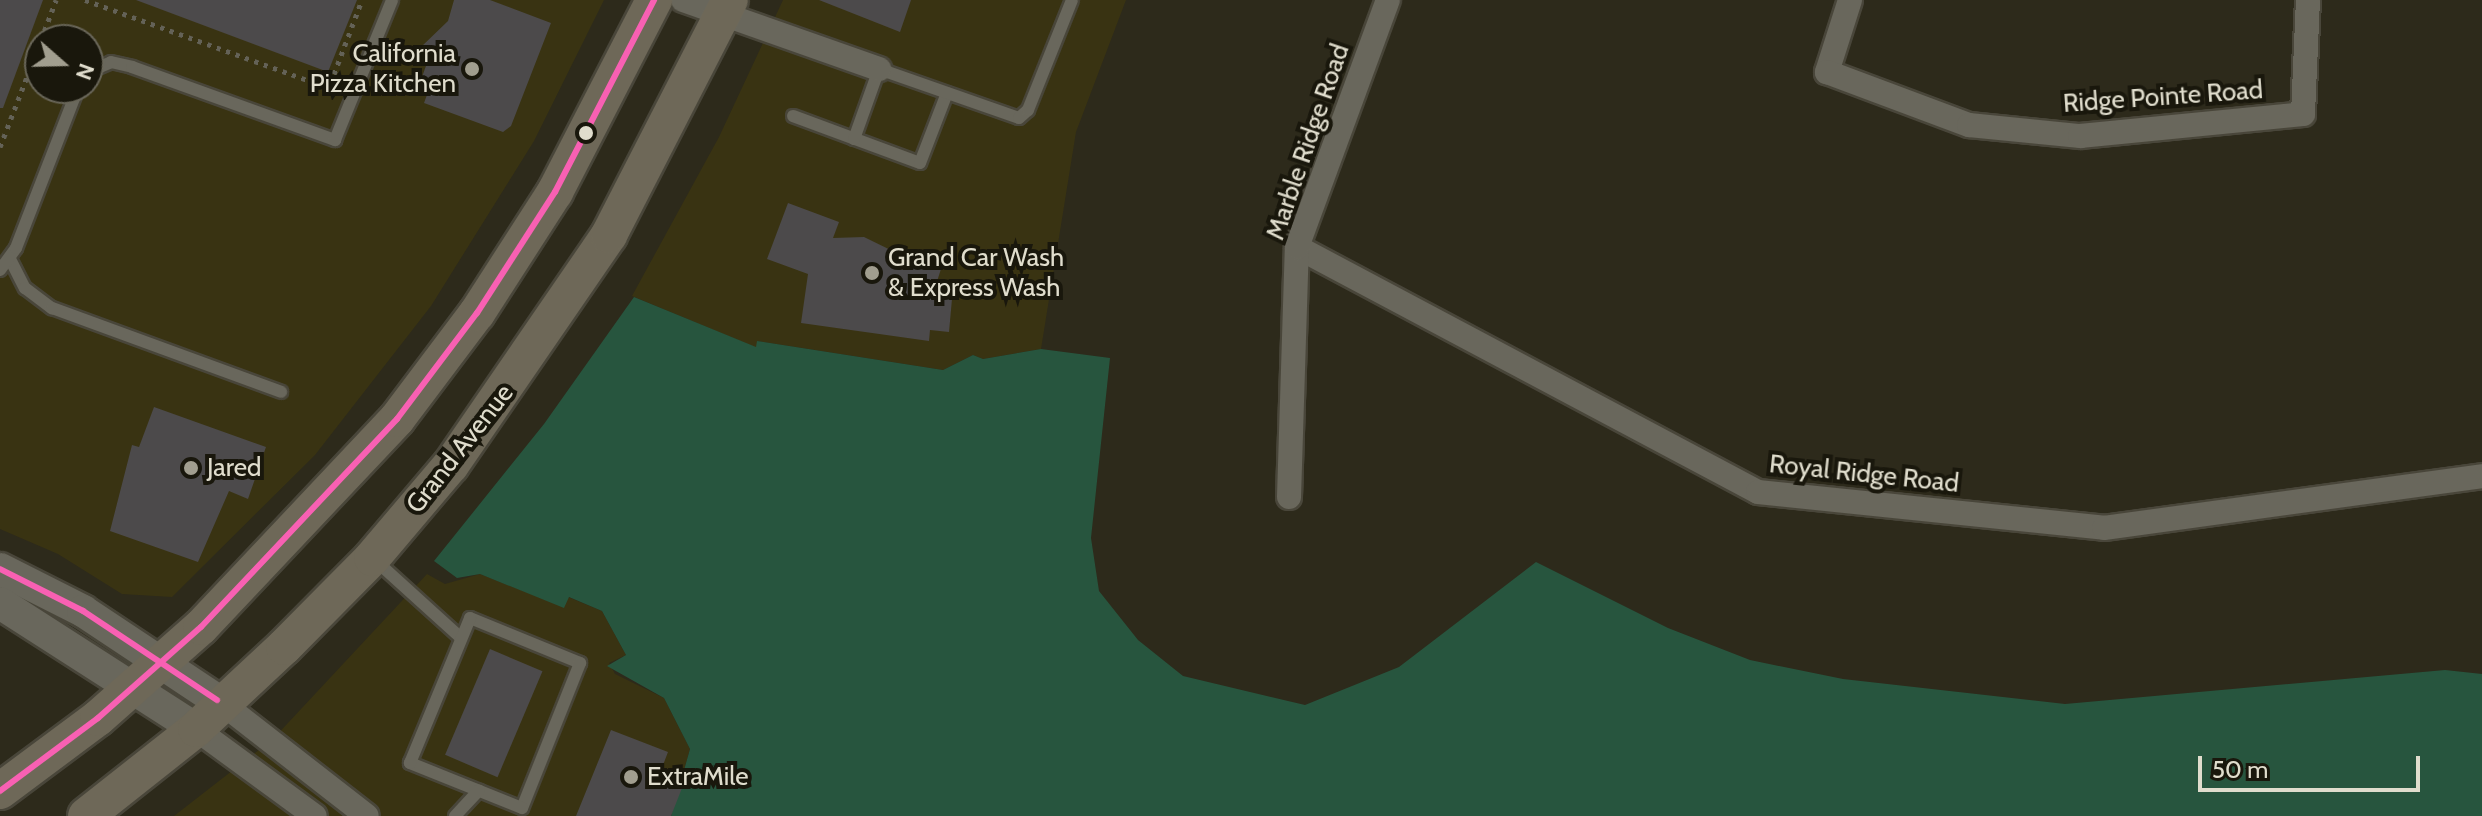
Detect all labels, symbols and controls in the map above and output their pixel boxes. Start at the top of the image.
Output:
north arrow [24,24,104,104]
place label: California Pizza Kitchen [310,38,456,100]
street label: Marble Ridge Road [1260,40,1356,244]
text: N [70,60,100,84]
marker: California Pizza Kitchen [463,60,481,78]
street label: Ridge Pointe Road [2062,74,2264,120]
unlabelled marker [578,125,594,141]
place label: Grand Car Wash & Express Wash [888,242,1064,304]
marker: Grand Car Wash & Express Wash [863,264,881,282]
street label: Grand Avenue [400,378,520,520]
street label: Royal Ridge Road [1768,449,1960,499]
place label: Jared [207,452,261,484]
marker: Jared [182,459,200,477]
scale bar [2202,740,2424,790]
text: 50 m [2212,755,2268,784]
place label: ExtraMile [647,761,748,793]
marker: ExtraMile [622,768,640,786]

